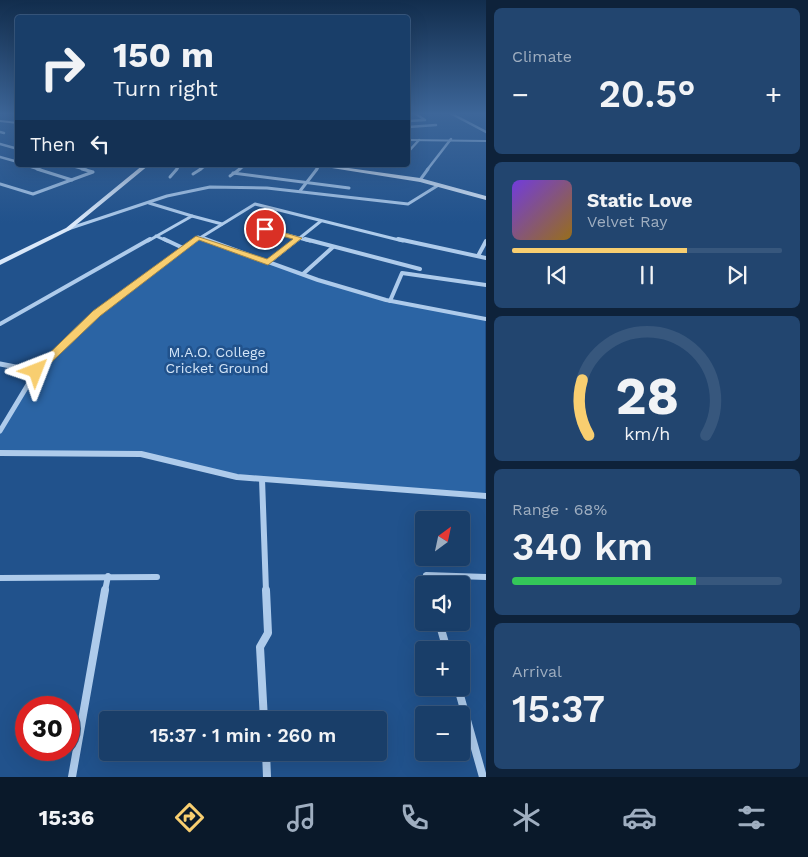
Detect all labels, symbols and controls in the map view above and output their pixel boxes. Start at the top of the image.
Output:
text: 150 m [113,34,214,76]
icon: right [30,35,95,100]
text: Climate [512,47,572,66]
text: 20.5° [598,72,696,116]
text: Turn right [113,76,218,101]
text: − [512,78,529,111]
text: + [765,78,782,111]
icon: left [86,130,114,158]
text: Then [30,133,76,156]
text: Static Love [587,189,692,212]
pin [244,208,286,250]
text: Velvet Ray [587,212,667,231]
icon: arrive [251,215,279,243]
icon: previous [543,261,571,289]
icon: pause [633,261,661,289]
icon: next [723,261,751,289]
position arrow [9,344,61,396]
park label: M.A.O. College Cricket Ground [165,344,269,376]
text: 28 [615,366,679,427]
text: km/h [624,423,670,444]
text: Range · 68% [512,500,607,519]
north arrow [415,511,470,566]
map controls [415,511,470,761]
text: 340 km [512,525,653,569]
button: sound [415,576,470,631]
button: + [415,641,470,696]
text: Arrival [512,662,562,681]
text: 15:37 [512,687,605,731]
speed limit sign: 30 [15,696,80,761]
button: − [415,706,470,761]
text: 15:37 · 1 min · 260 m [150,724,336,747]
icon: directions [172,800,207,835]
icon: music [284,800,319,835]
icon: phone [397,800,432,835]
icon: climate [509,800,544,835]
icon: car [622,800,657,835]
icon: filters [734,800,769,835]
text: 15:36 [39,805,94,830]

